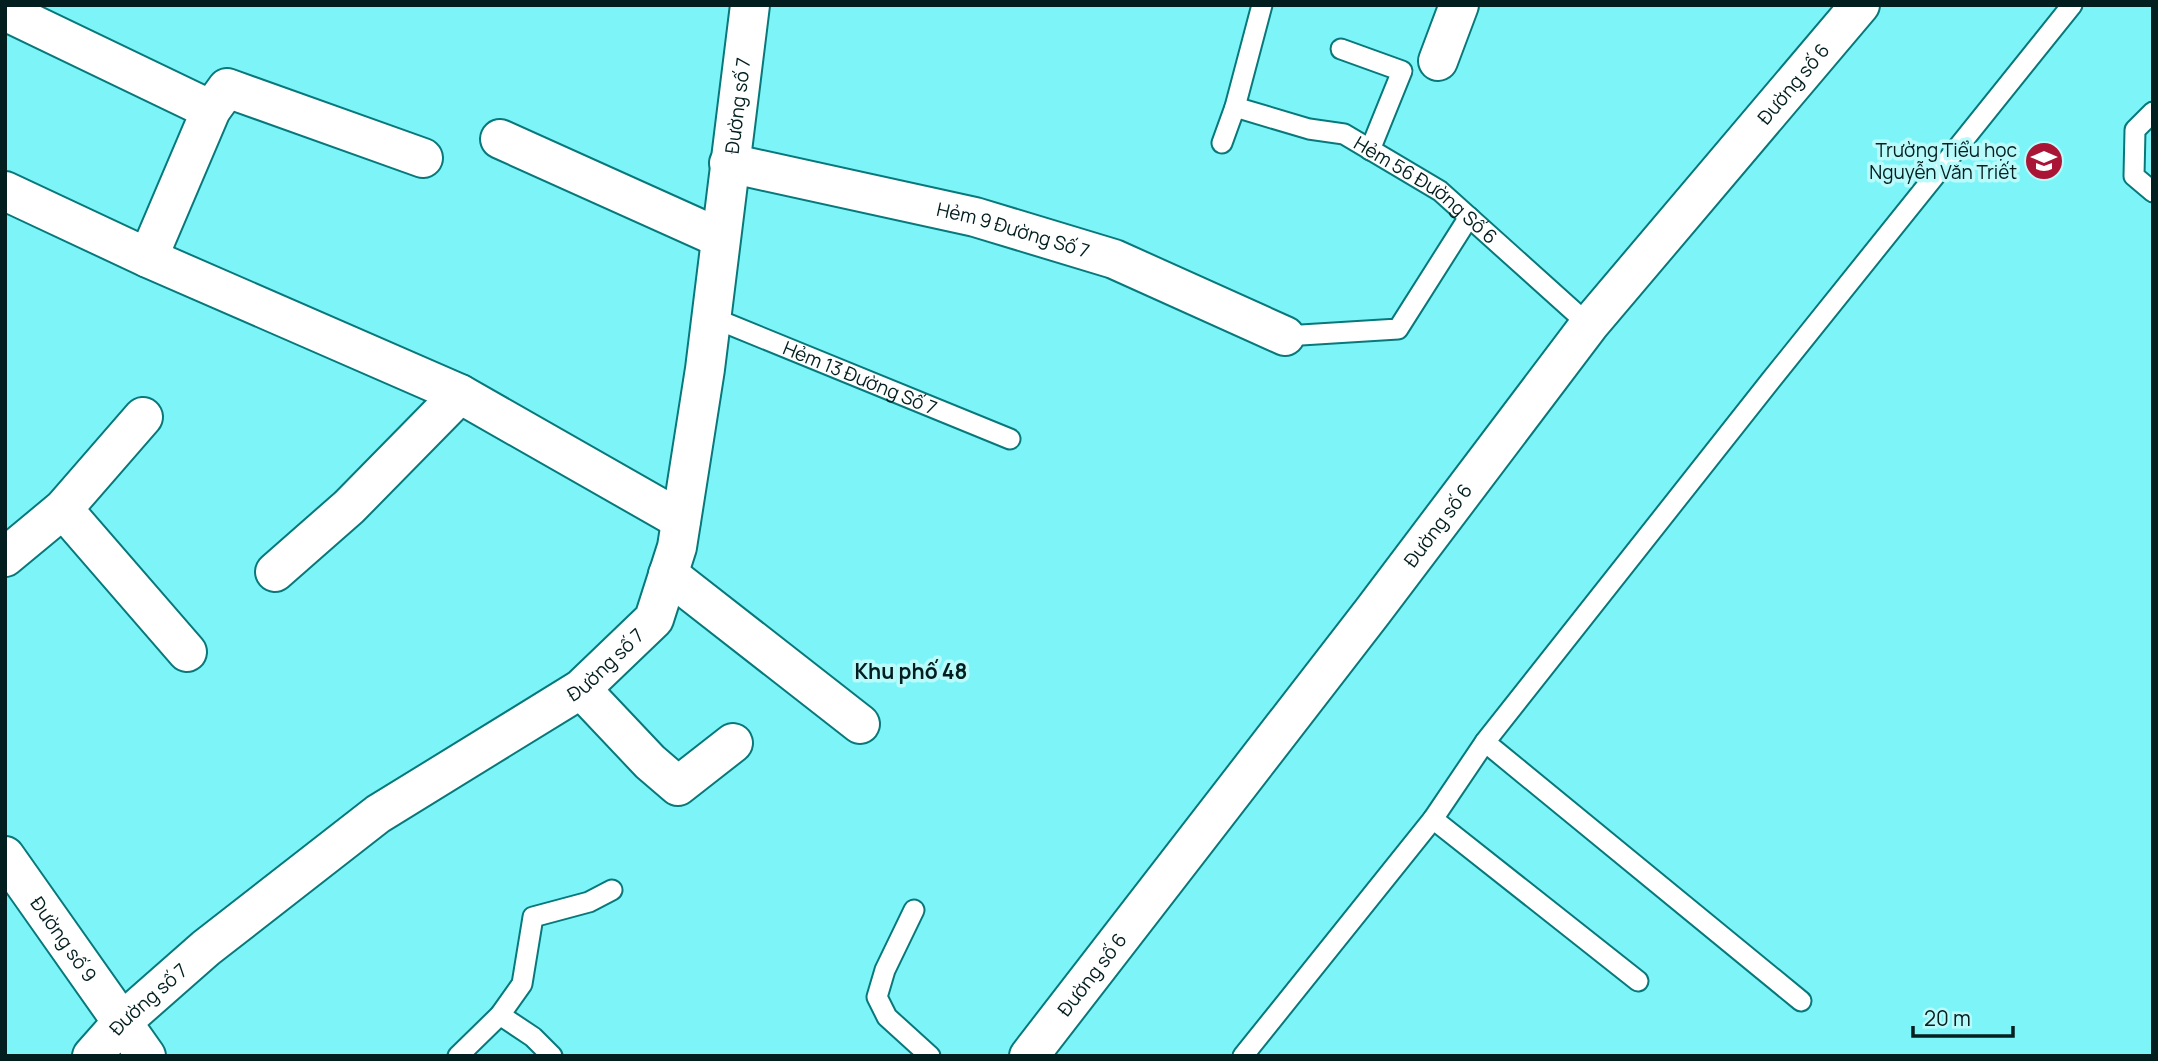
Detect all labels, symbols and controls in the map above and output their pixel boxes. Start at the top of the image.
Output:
street label: Đường số 6 [1751,38,1835,130]
street label: Đường số 7 [719,56,756,155]
street label: Hẻm 56 Đường Số 6 [1349,130,1503,250]
place label: Trường Tiểu học Nguyễn Văn Triết [1869,137,2017,185]
school or university icon: Trường Tiểu học Nguyễn Văn Triết [2023,140,2065,182]
street label: Hẻm 9 Đường Số 7 [934,196,1093,264]
street label: Hẻm 13 Đường Số 7 [779,335,941,421]
street label: Đường số 6 [1398,478,1478,572]
street label: Đường số 7 [562,623,650,707]
district label: Khu phố 48 [855,657,967,685]
street label: Đường số 9 [25,892,103,987]
street label: Đường số 6 [1052,928,1132,1022]
street label: Đường số 7 [103,957,193,1041]
scale bar [1913,995,2013,1038]
text: 20 m [1924,1004,1971,1032]

